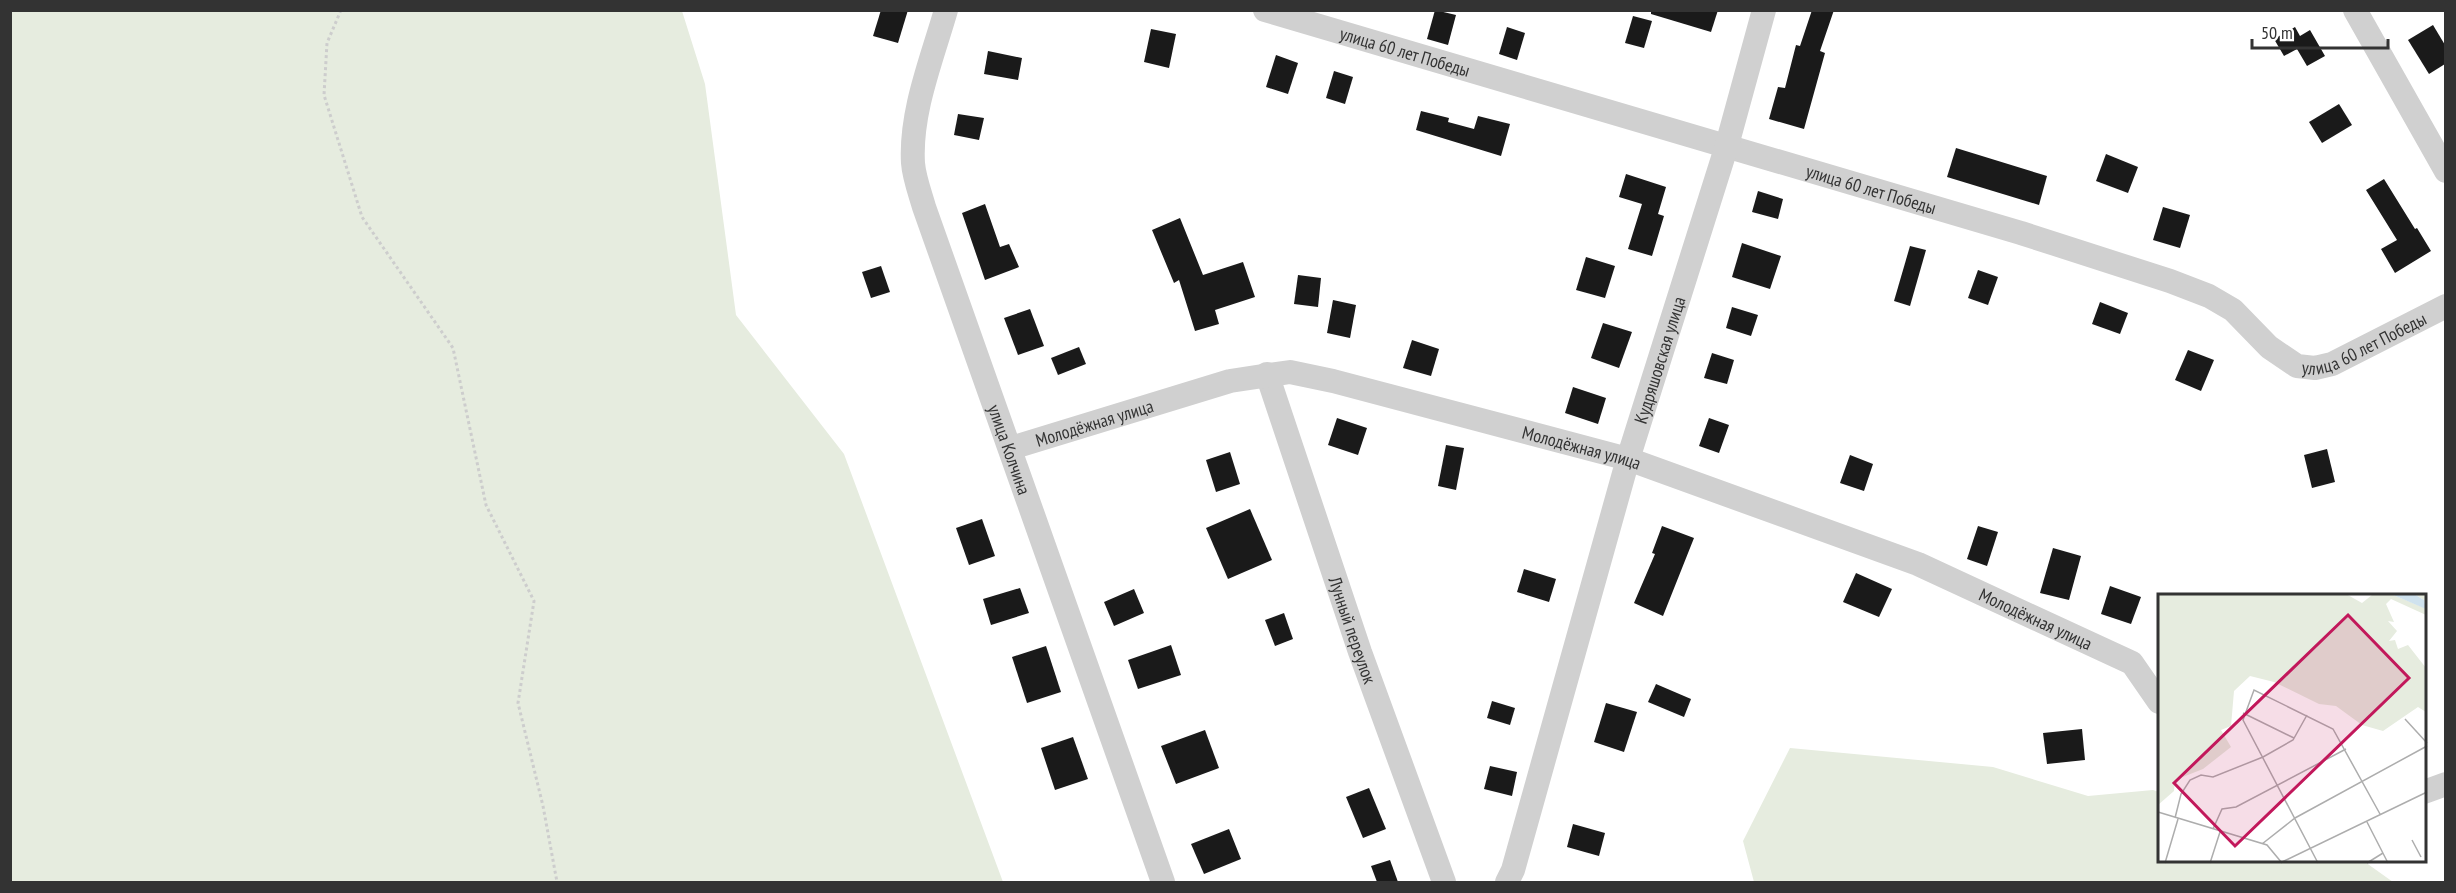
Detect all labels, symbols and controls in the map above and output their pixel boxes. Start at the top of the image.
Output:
scale bar [2252,12,2388,50]
street label: улица 60 лет Победы [1337,21,1473,81]
text: 50 m [2261,21,2293,44]
street label: улица 60 лет Победы [1803,159,1939,219]
street label: Кудряшовская улица [1628,294,1690,426]
street label: улица 60 лет Победы [2301,307,2430,380]
street label: Молодёжная улица [1033,394,1156,451]
street label: улица Колчина [983,401,1036,498]
street label: Молодёжная улица [1520,420,1644,474]
street label: Лунный переулок [1324,572,1382,687]
street label: Молодёжная улица [1976,582,2096,655]
inset map [2158,594,2426,863]

